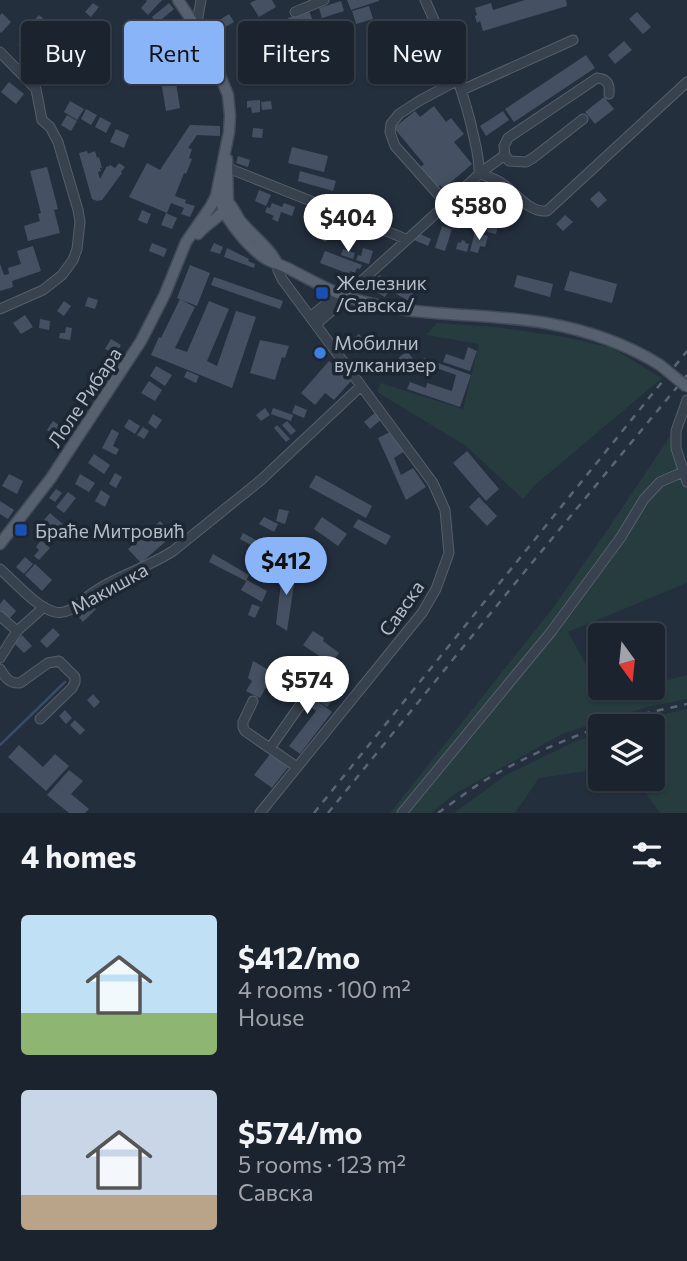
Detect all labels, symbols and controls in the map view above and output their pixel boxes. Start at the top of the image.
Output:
chip: Buy [21,21,110,84]
chip: Rent [124,21,224,84]
chip: Filters [238,21,354,84]
chip: New [368,21,466,84]
pin: $580 [438,182,520,242]
text: $580 [451,191,507,219]
pin: $404 [307,194,389,254]
text: $404 [320,203,376,231]
place label: Железник /Савска/ [336,271,427,316]
marker: Железник /Савска/ [314,285,330,301]
place label: Мобилни вулканизер [334,331,436,376]
street label: Лоле Рибара [42,343,126,451]
marker: Мобилни вулканизер [312,345,328,361]
place label: Браће Митровић [35,519,185,542]
marker: Браће Митровић [13,522,29,538]
pin: $412 [245,538,327,597]
text: $412 [261,546,311,574]
street label: Макишка [66,557,152,619]
street label: Савска [374,576,428,640]
north arrow [588,623,665,700]
map controls [588,623,665,791]
pin: $574 [266,656,348,716]
text: $574 [281,665,333,693]
button: layers [588,714,665,791]
icon: filters [628,836,666,874]
text: 4 homes [21,837,136,874]
text: $412/mo [238,938,360,975]
icon: home [77,943,161,1027]
text: 4 rooms · 100 m² [238,975,411,1003]
text: House [238,1003,304,1031]
text: $574/mo [238,1113,363,1150]
icon: home [77,1118,161,1202]
text: 5 rooms · 123 m² [238,1150,406,1178]
text: Савска [238,1178,314,1206]

